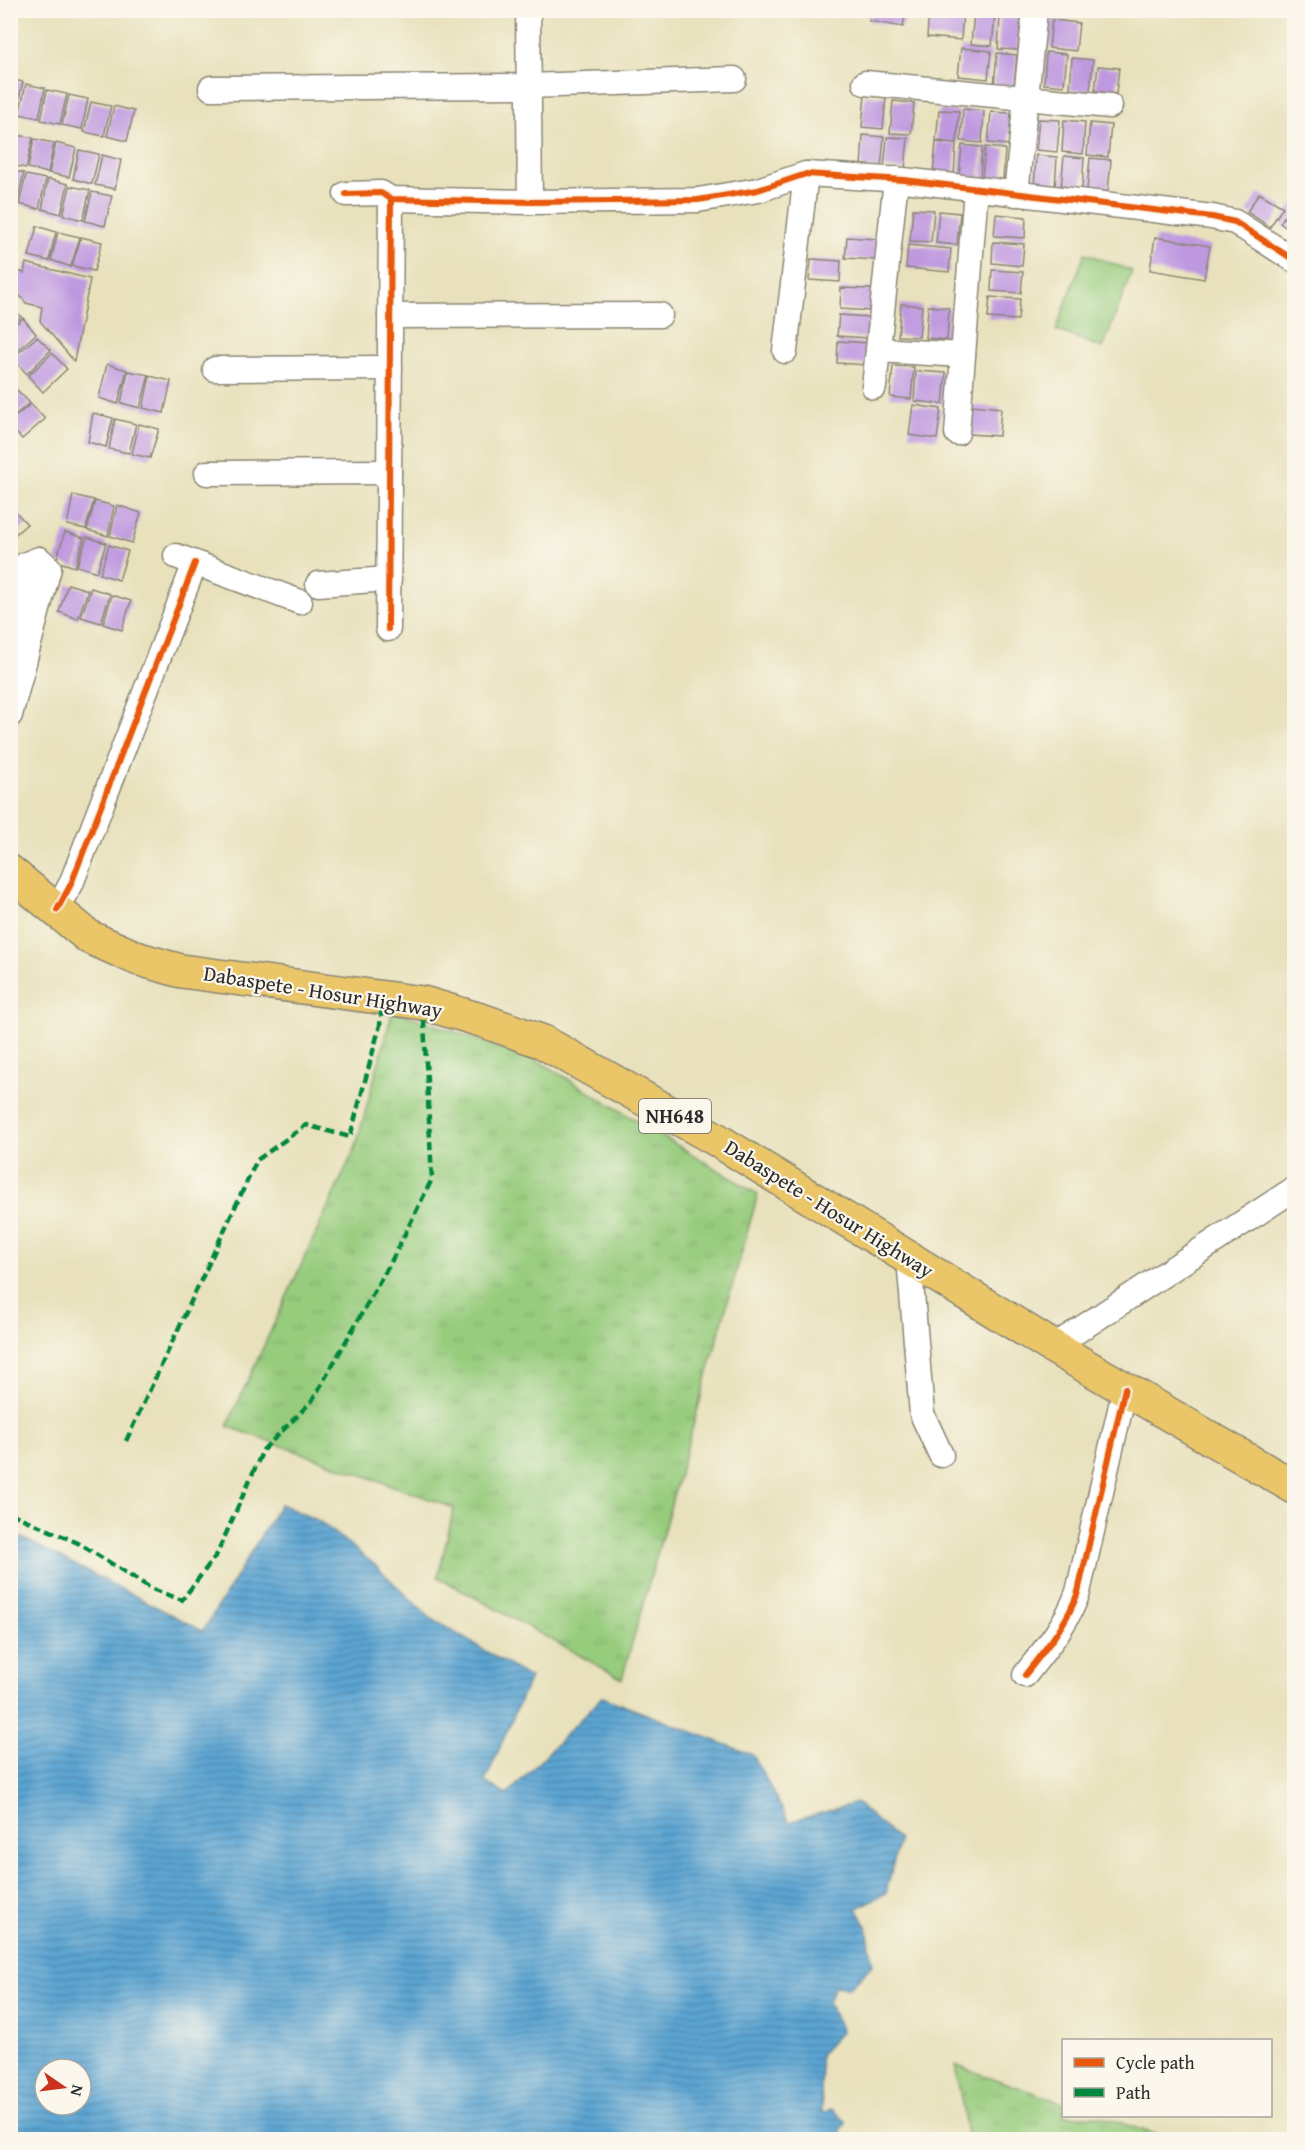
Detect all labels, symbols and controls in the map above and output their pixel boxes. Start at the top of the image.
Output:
street label: Dabaspete - Hosur Highway [201,957,445,1026]
road number: NH648 [639,1099,711,1133]
street label: Dabaspete - Hosur Highway [719,1131,940,1286]
legend [1062,2039,1272,2117]
text: Cycle path [1116,2049,1195,2076]
north arrow [33,2057,93,2117]
text: Path [1116,2079,1151,2106]
text: N [65,2083,90,2099]

